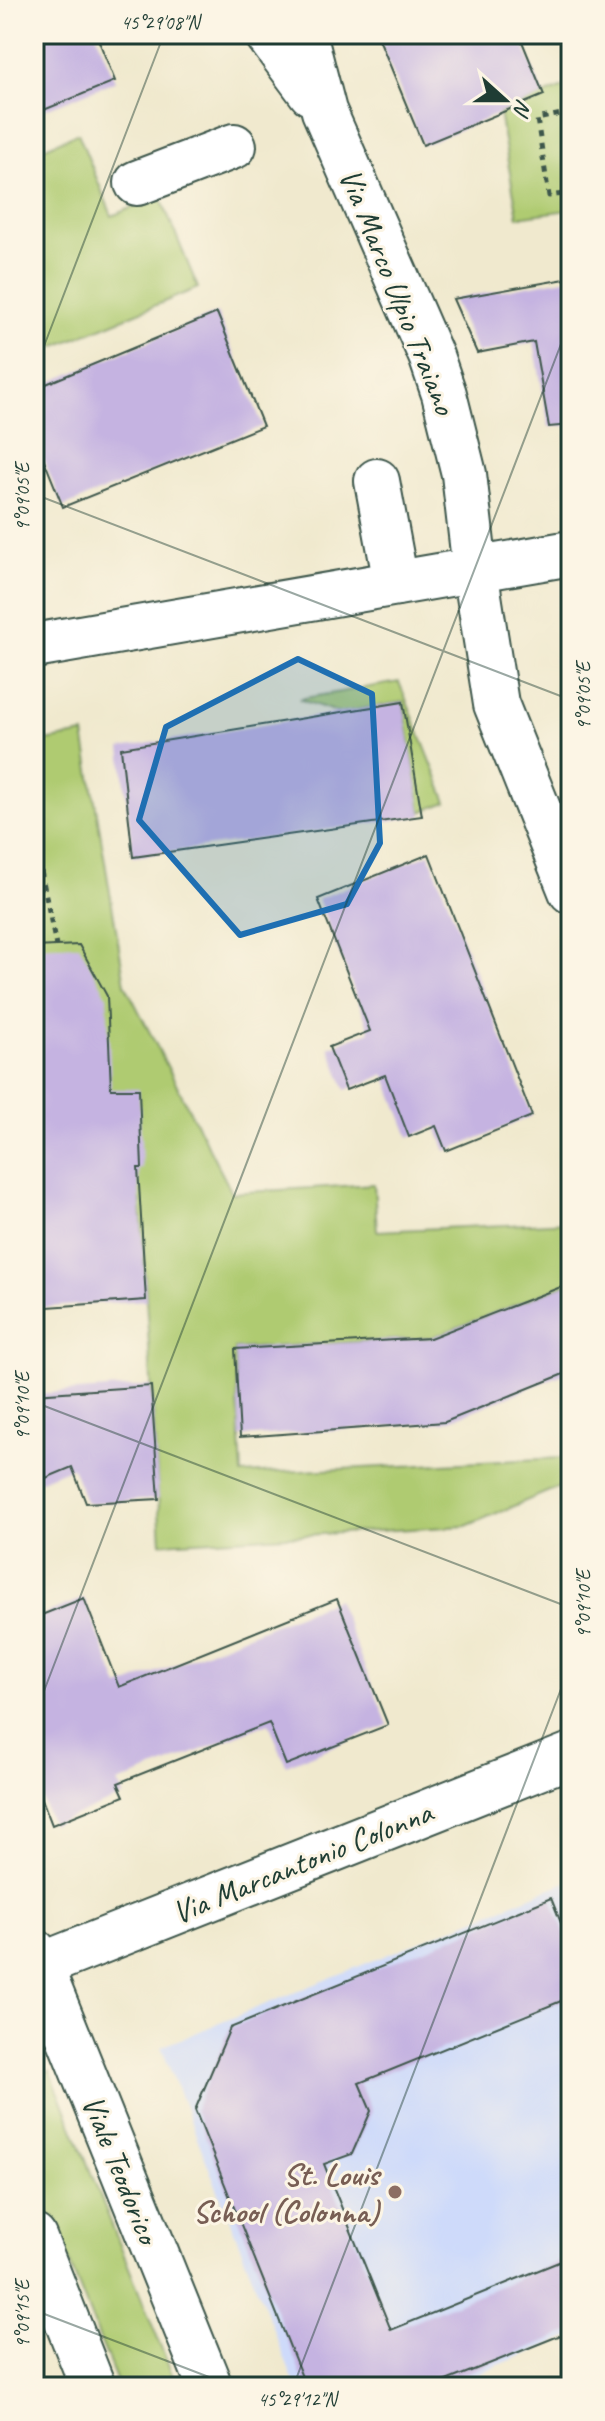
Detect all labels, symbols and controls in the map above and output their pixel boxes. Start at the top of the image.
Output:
text: 45°29'08"N [121,10,202,35]
north arrow [465,60,545,140]
text: N [506,95,538,121]
street label: Via Marco Ulpio Traiano [330,162,466,422]
text: 9°09'05"E [10,460,35,531]
text: 9°09'05"E [571,659,596,730]
text: 9°09'10"E [10,1369,35,1440]
text: 9°09'10"E [571,1567,596,1638]
street label: Via Marcantonio Colonna [166,1791,440,1933]
street label: Viale Teodorico [72,2089,170,2253]
place label: St. Louis School (Colonna) [193,2154,382,2232]
marker: St. Louis School (Colonna) [386,2183,404,2201]
text: 9°09'15"E [10,2277,35,2348]
text: 45°29'12"N [258,2387,339,2412]

